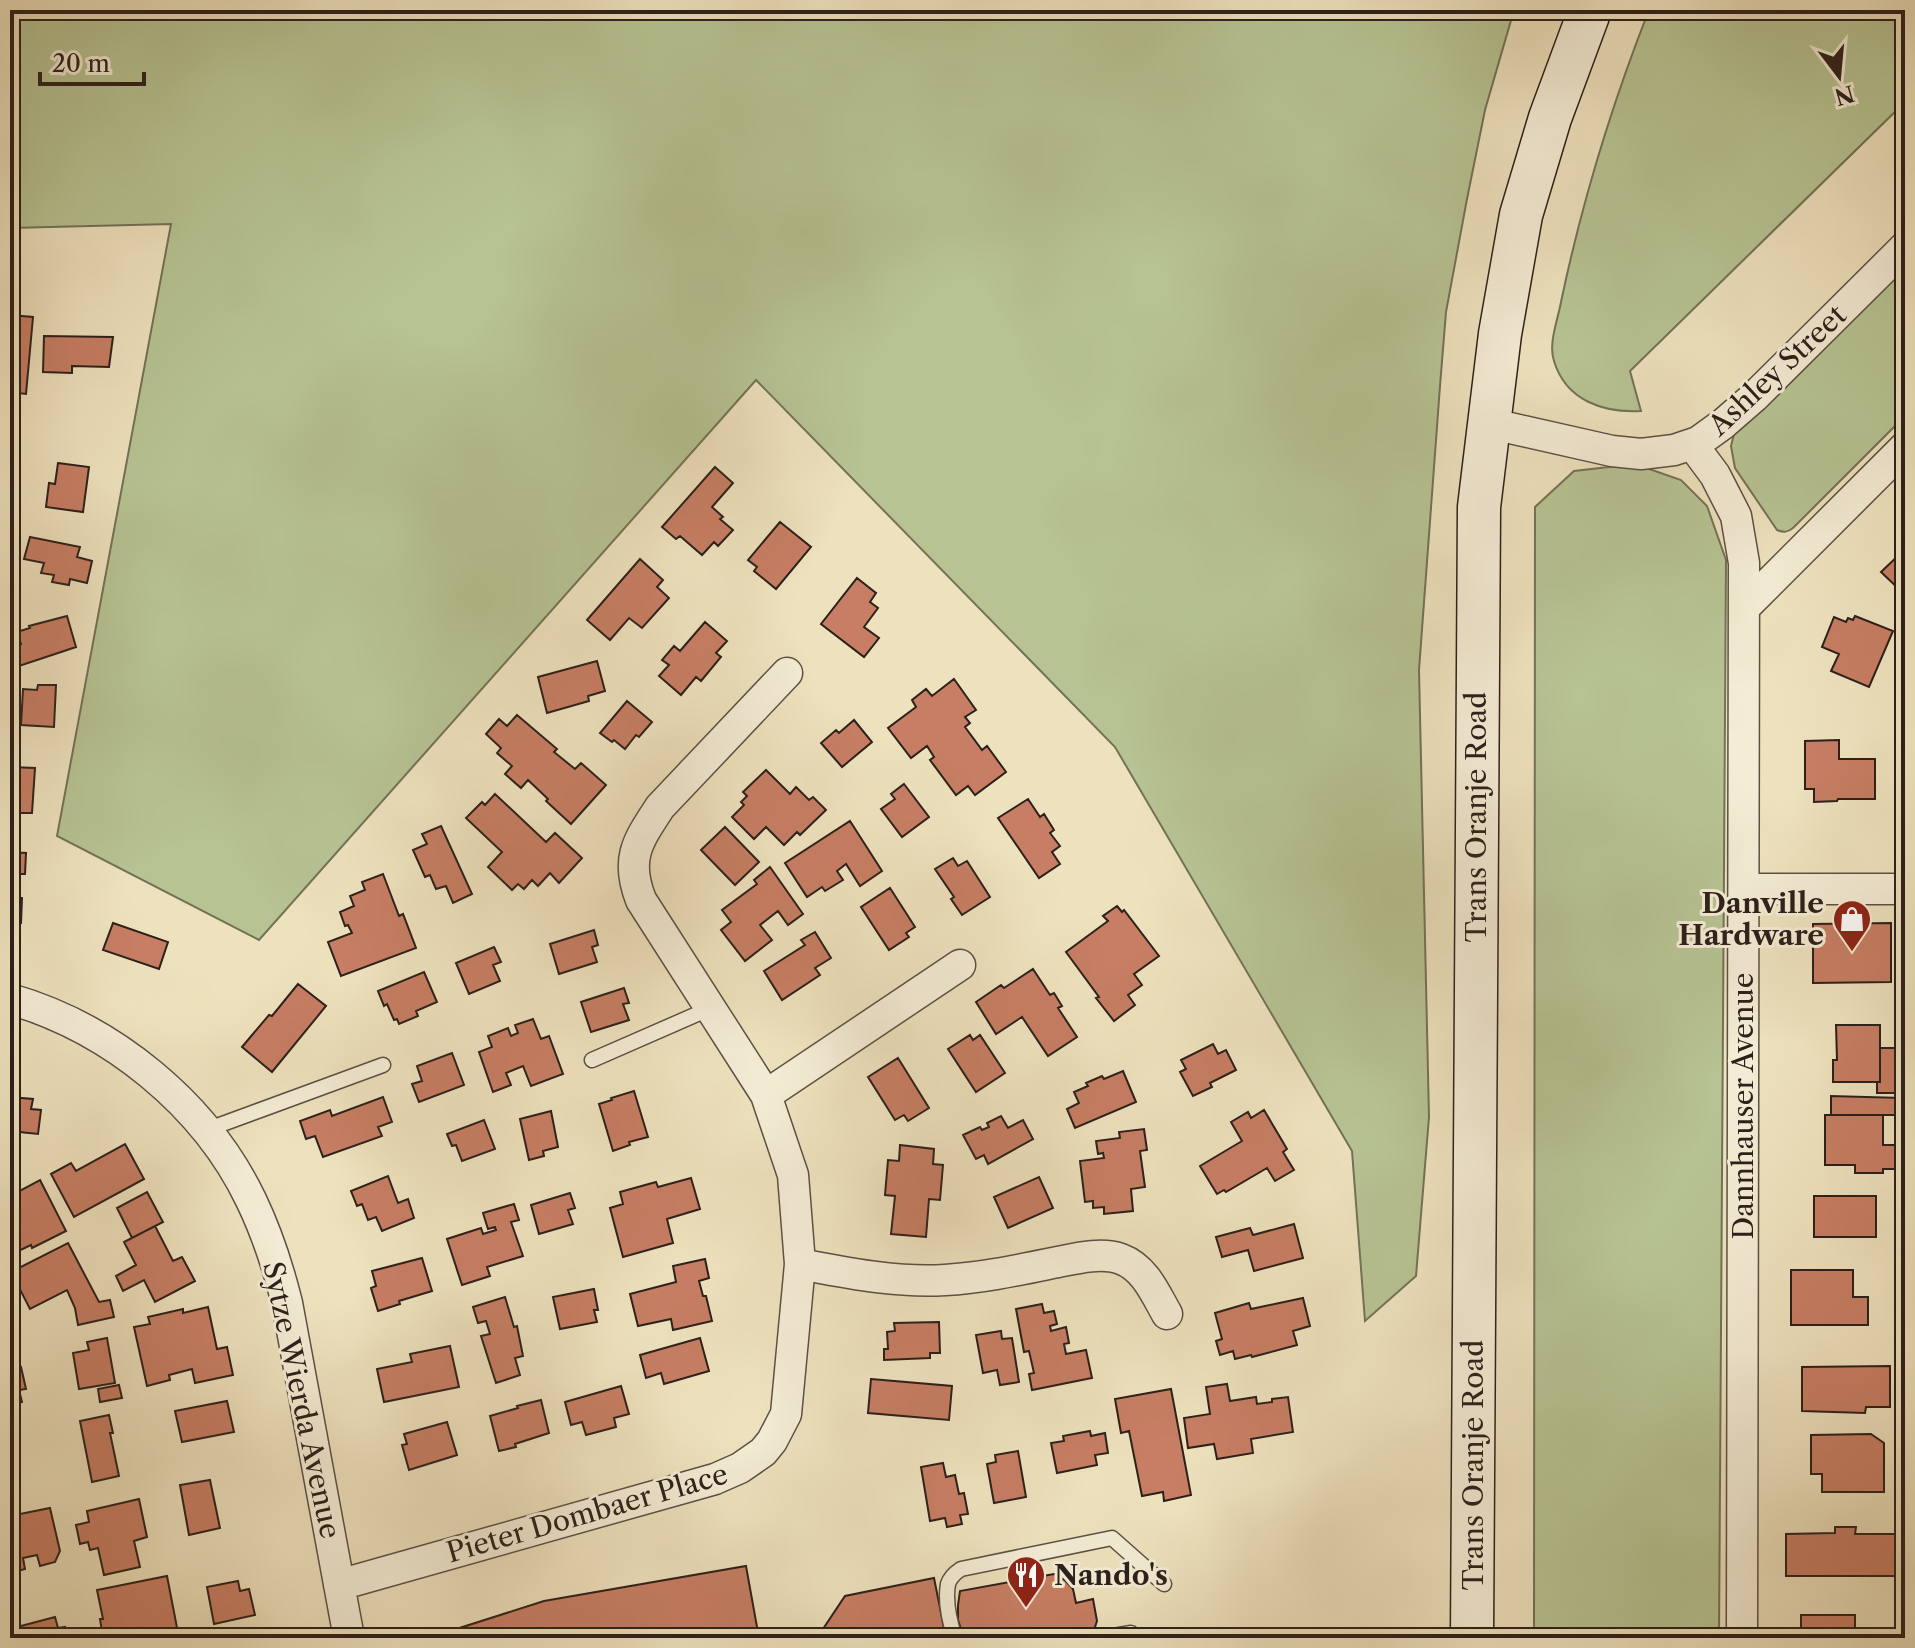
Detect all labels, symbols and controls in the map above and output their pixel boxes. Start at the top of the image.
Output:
scale bar [40,36,144,86]
north arrow [1799,36,1879,116]
text: 20 m [52,49,110,78]
text: N [1831,79,1857,110]
street label: Ashley Street [1701,298,1853,443]
street label: Trans Oranje Road [1459,692,1493,942]
place label: Danville Hardware [1678,886,1824,952]
shop icon: Danville Hardware [1831,898,1873,953]
street label: Dannhauser Avenue [1726,972,1760,1240]
street label: Sytze Wierda Avenue [256,1258,348,1542]
street label: Trans Oranje Road [1456,1340,1490,1590]
street label: Pieter Dombaer Place [442,1457,732,1569]
restaurant icon: Nando's [1005,1554,1047,1609]
place label: Nando's [1054,1558,1168,1592]

